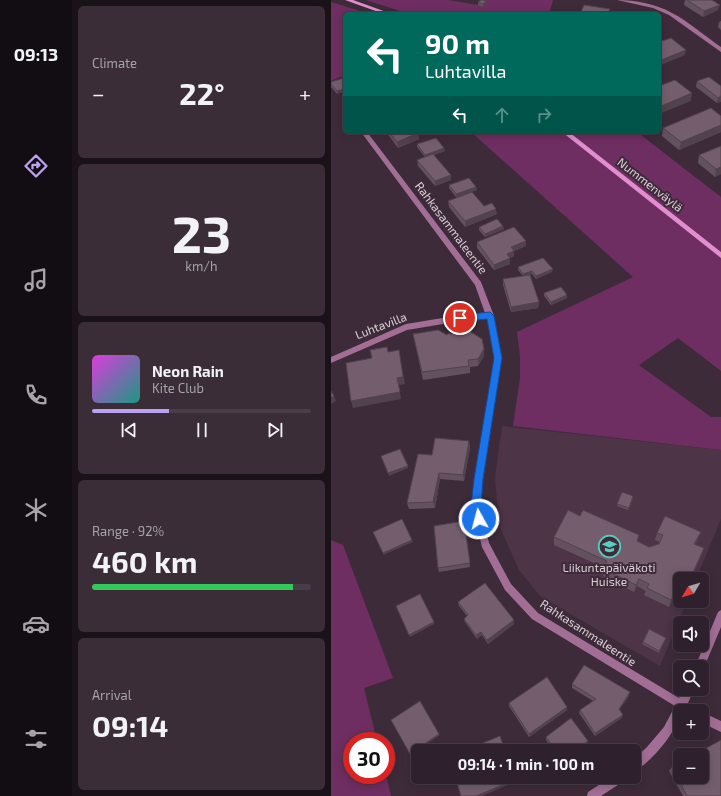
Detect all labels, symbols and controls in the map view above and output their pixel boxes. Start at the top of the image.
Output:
text: 90 m [425,26,490,60]
icon: left [359,28,411,80]
text: 09:13 [14,43,58,65]
text: Climate [92,55,137,71]
text: Luhtavilla [425,60,506,82]
text: 22° [179,75,224,111]
text: − [92,80,105,106]
text: + [299,80,311,106]
icon: left [449,104,471,126]
icon: ahead [491,104,513,126]
icon: right [533,104,555,126]
icon: directions [22,152,50,180]
street label: Nummenväylä [615,154,686,214]
street label: Rahkasammaleentie [413,179,491,276]
text: 23 [172,201,231,263]
text: km/h [185,258,218,274]
icon: music [22,266,50,294]
pin [443,301,477,335]
icon: arrive [449,307,471,329]
street label: Luhtavilla [353,309,408,341]
text: Neon Rain [152,362,224,380]
text: Kite Club [152,380,204,396]
icon: phone [22,381,50,409]
icon: previous [118,419,140,441]
icon: pause [191,419,213,441]
icon: next [264,419,286,441]
icon: climate [22,496,50,524]
position arrow [458,498,500,540]
text: Range · 92% [92,523,164,539]
school or university icon: Liikuntapäiväkoti Huiske [596,534,622,560]
text: 460 km [92,543,197,579]
place label: Liikuntapäiväkoti Huiske [563,560,655,588]
north arrow [673,572,709,608]
map controls [673,572,709,784]
street label: Rahkasammaleentie [538,596,639,668]
icon: car [22,610,50,638]
button: sound [673,616,709,652]
button: search [673,660,709,696]
text: Arrival [92,687,132,703]
button: + [673,704,709,740]
text: 09:14 [92,707,168,743]
icon: filters [22,725,50,753]
speed limit sign: 30 [343,732,395,784]
button: − [673,748,709,784]
text: 09:14 · 1 min · 100 m [458,755,594,773]

